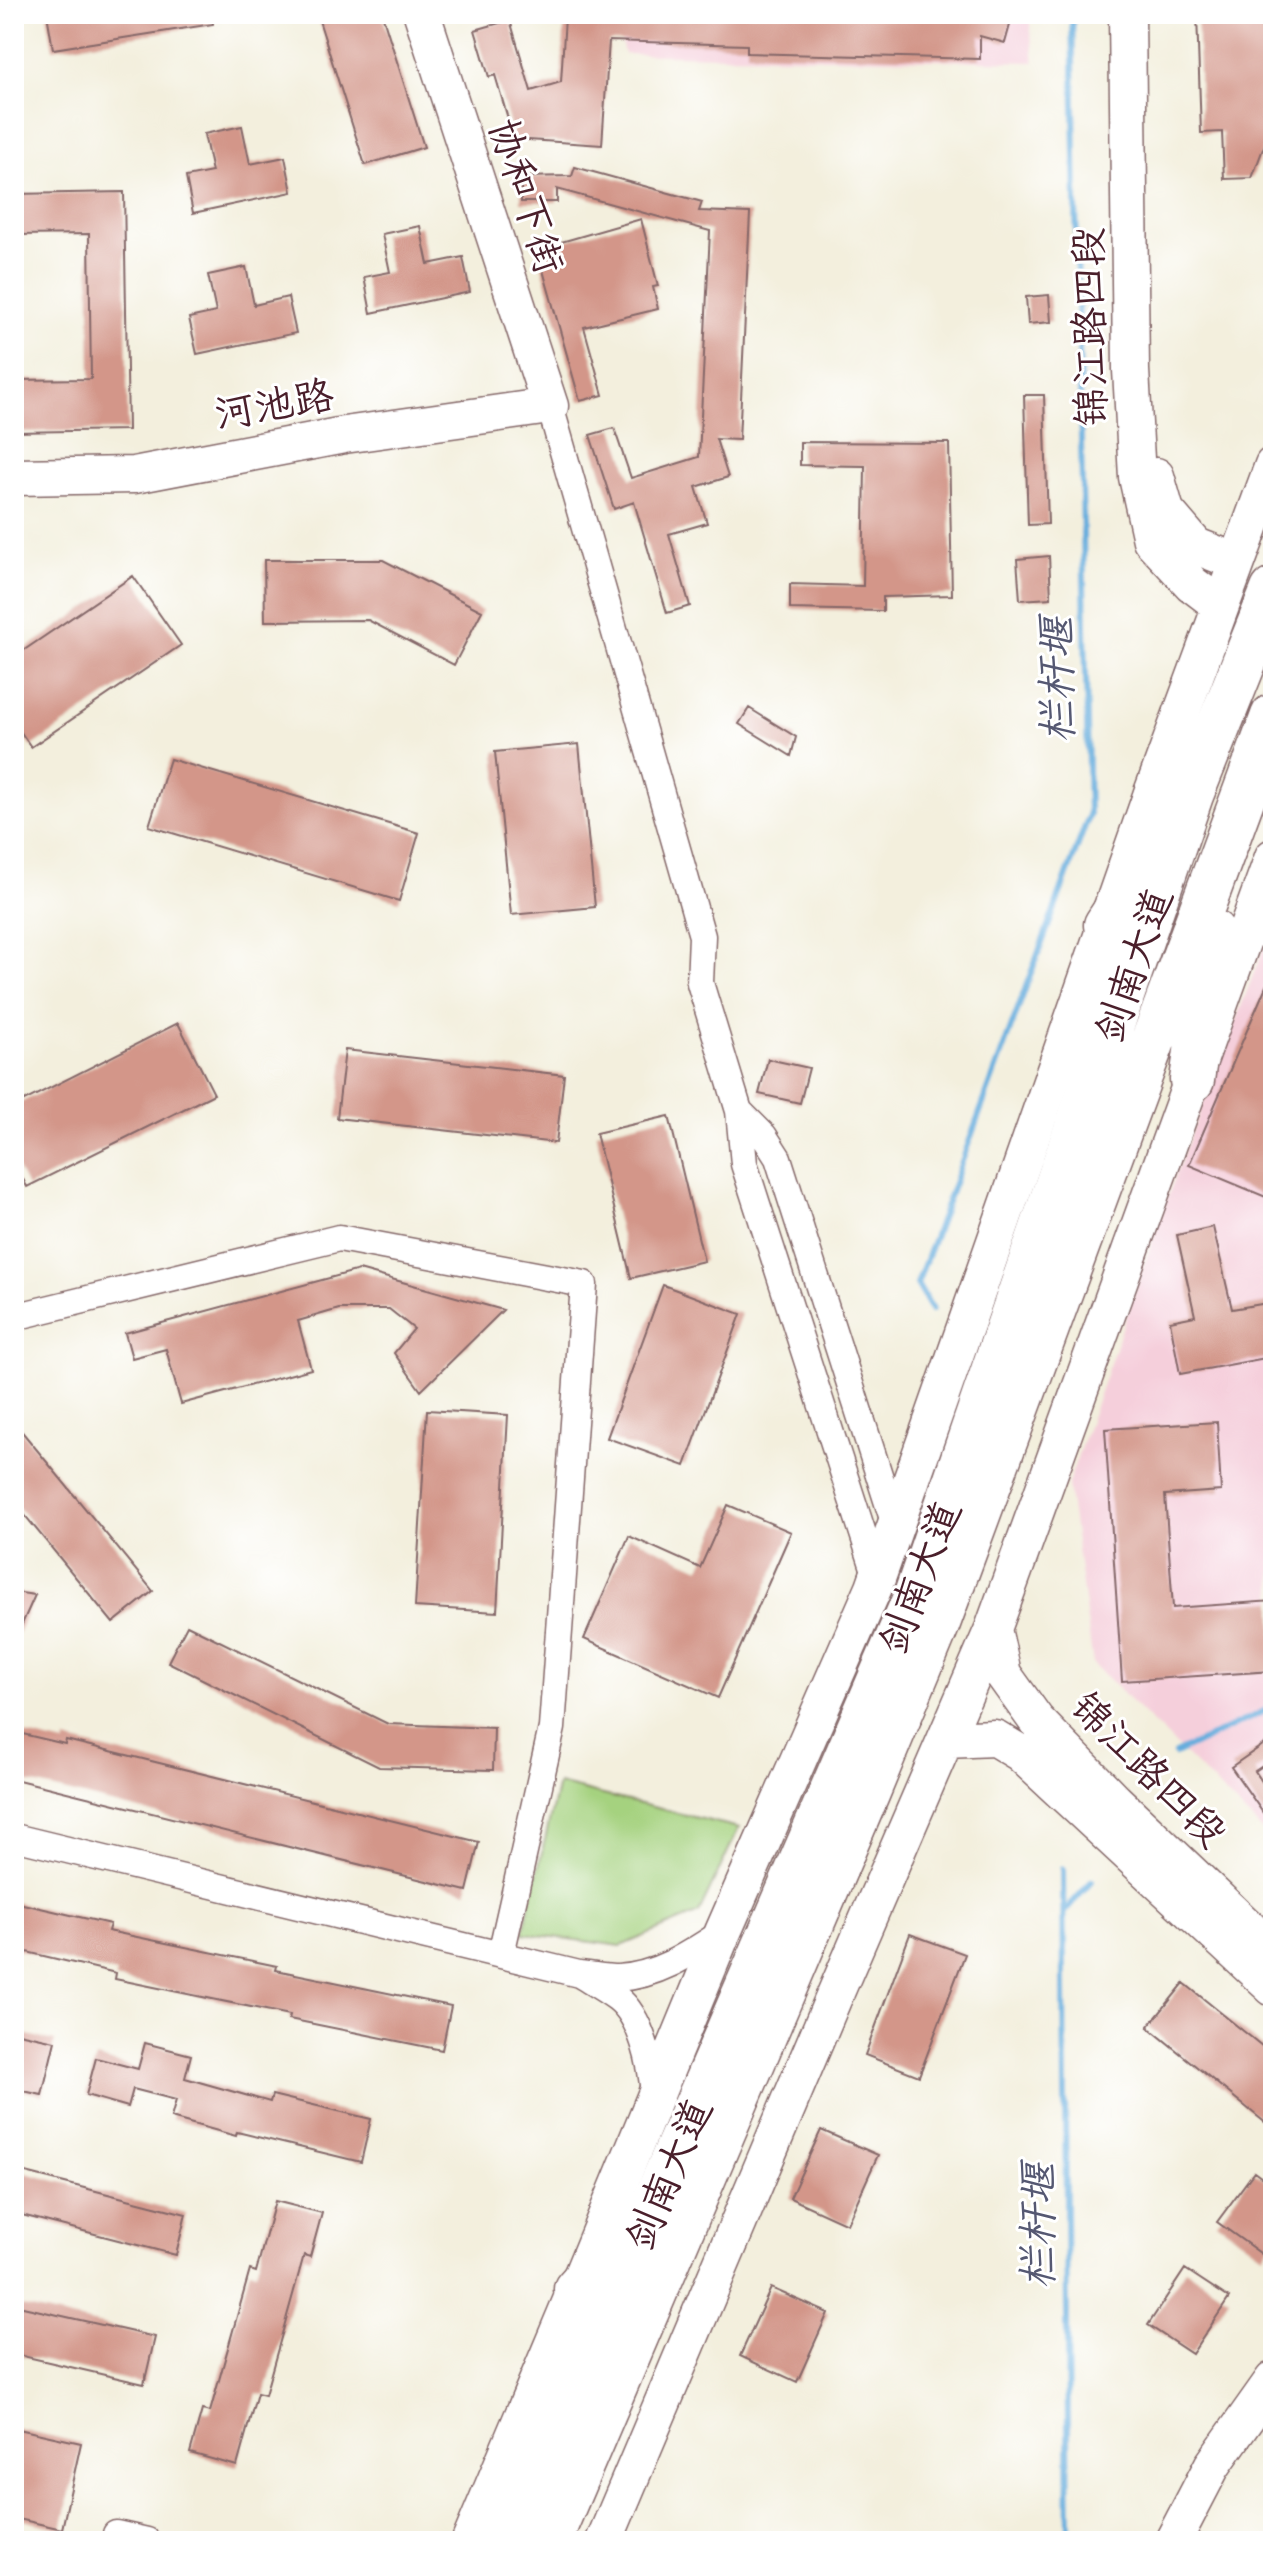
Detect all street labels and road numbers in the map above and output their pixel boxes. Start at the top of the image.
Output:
street label: 协和下街 [478,112,575,280]
street label: 锦江路四段 [1063,227,1117,427]
street label: 河池路 [211,370,338,440]
street label: 剑南大道 [1084,882,1184,1049]
street label: 剑南大道 [868,1494,972,1661]
street label: 锦江路四段 [1060,1681,1237,1858]
street label: 剑南大道 [615,2091,723,2258]

